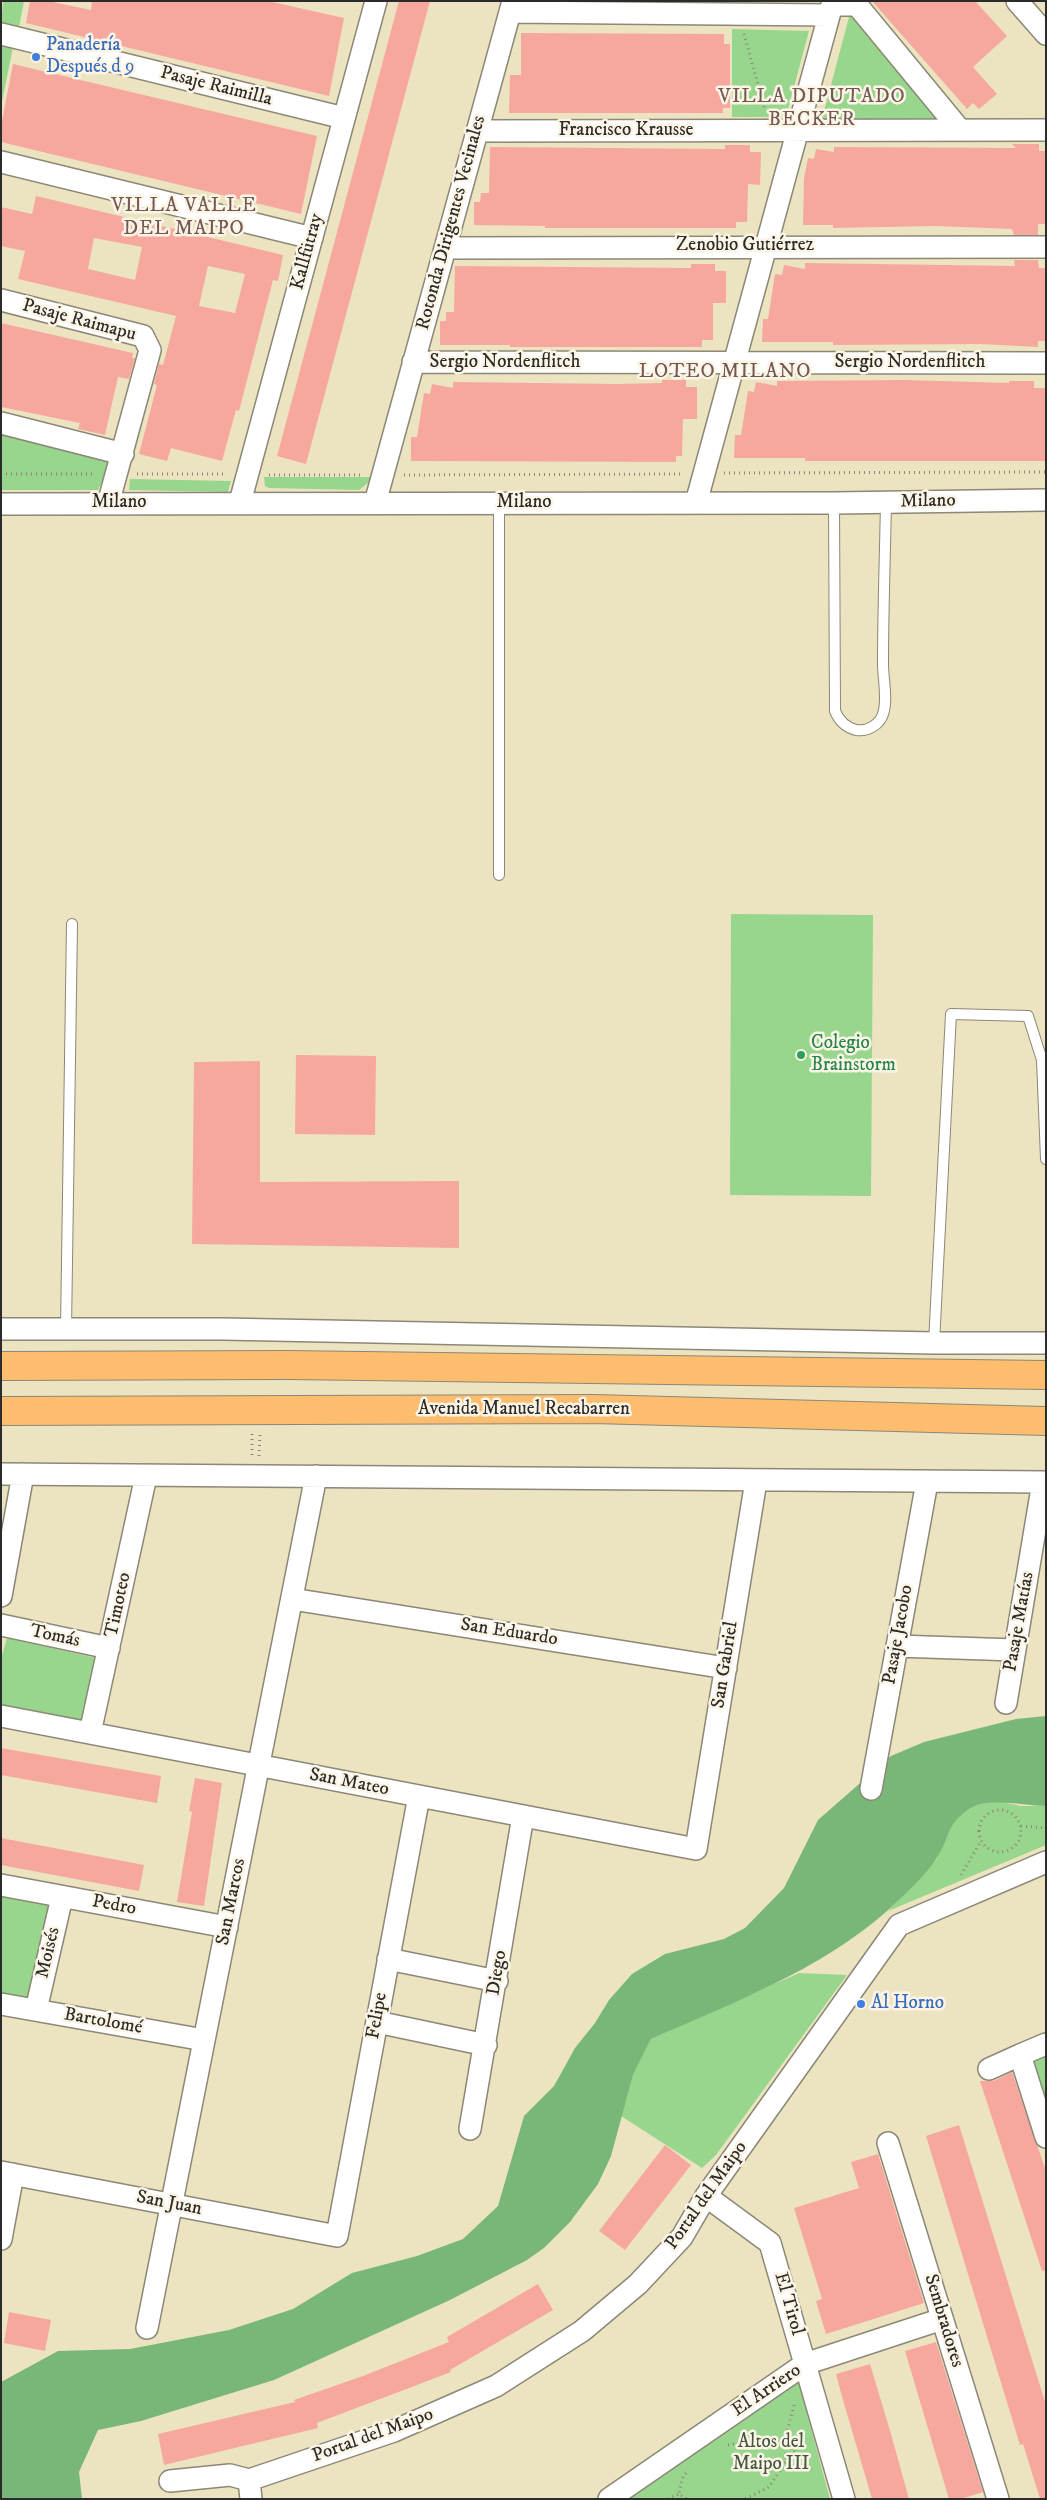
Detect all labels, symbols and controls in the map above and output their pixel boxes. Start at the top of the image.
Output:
place label: Panadería Después d 9 [46,35,134,79]
marker: Panadería Después d 9 [30,51,42,63]
street label: Pasaje Raimilla [158,62,274,112]
district label: VILLA DIPUTADO BECKER [716,86,908,133]
street label: Rotonda Dirigentes Vecinales [412,113,492,333]
street label: Francisco Krausse [559,120,693,142]
district label: VILLA VALLE DEL MAIPO [110,195,258,242]
street label: Kallfütray [287,211,329,293]
street label: Zenobio Gutiérrez [676,235,814,257]
street label: Pasaje Raimapu [20,295,138,347]
street label: Sergio Nordenflitch [430,352,580,374]
street label: Sergio Nordenflitch [835,352,985,374]
district label: LOTEO MILANO [637,361,813,385]
street label: Milano [900,490,956,514]
street label: Milano [91,492,147,514]
street label: Milano [496,492,552,514]
place label: Colegio Brainstorm [811,1033,896,1077]
marker: Colegio Brainstorm [795,1049,807,1061]
street label: Avenida Manuel Recabarren [418,1399,630,1421]
street label: Timoteo [101,1570,137,1640]
street label: Pasaje Matías [1000,1570,1040,1674]
street label: Pasaje Jacobo [879,1583,919,1687]
street label: San Eduardo [459,1614,559,1652]
street label: San Gabriel [708,1620,744,1710]
street label: Tomás [28,1621,82,1653]
street label: San Mateo [307,1764,391,1802]
street label: San Marcos [212,1857,252,1947]
street label: Pedro [90,1891,138,1921]
street label: Moisés [32,1925,66,1981]
street label: Diego [483,1949,513,1997]
street label: Felipe [363,1991,393,2041]
place label: Al Horno [871,1993,944,2015]
marker: Al Horno [855,1998,867,2010]
street label: Bartolomé [62,2004,144,2040]
street label: Portal del Maipo [661,2137,753,2255]
street label: San Juan [134,2186,204,2222]
street label: El Tirol [768,2270,808,2338]
street label: Sembradores [918,2272,968,2370]
street label: El Arriero [728,2360,806,2422]
street label: Portal del Maipo [309,2404,437,2468]
park label: Altos del Maipo III [733,2432,809,2476]

